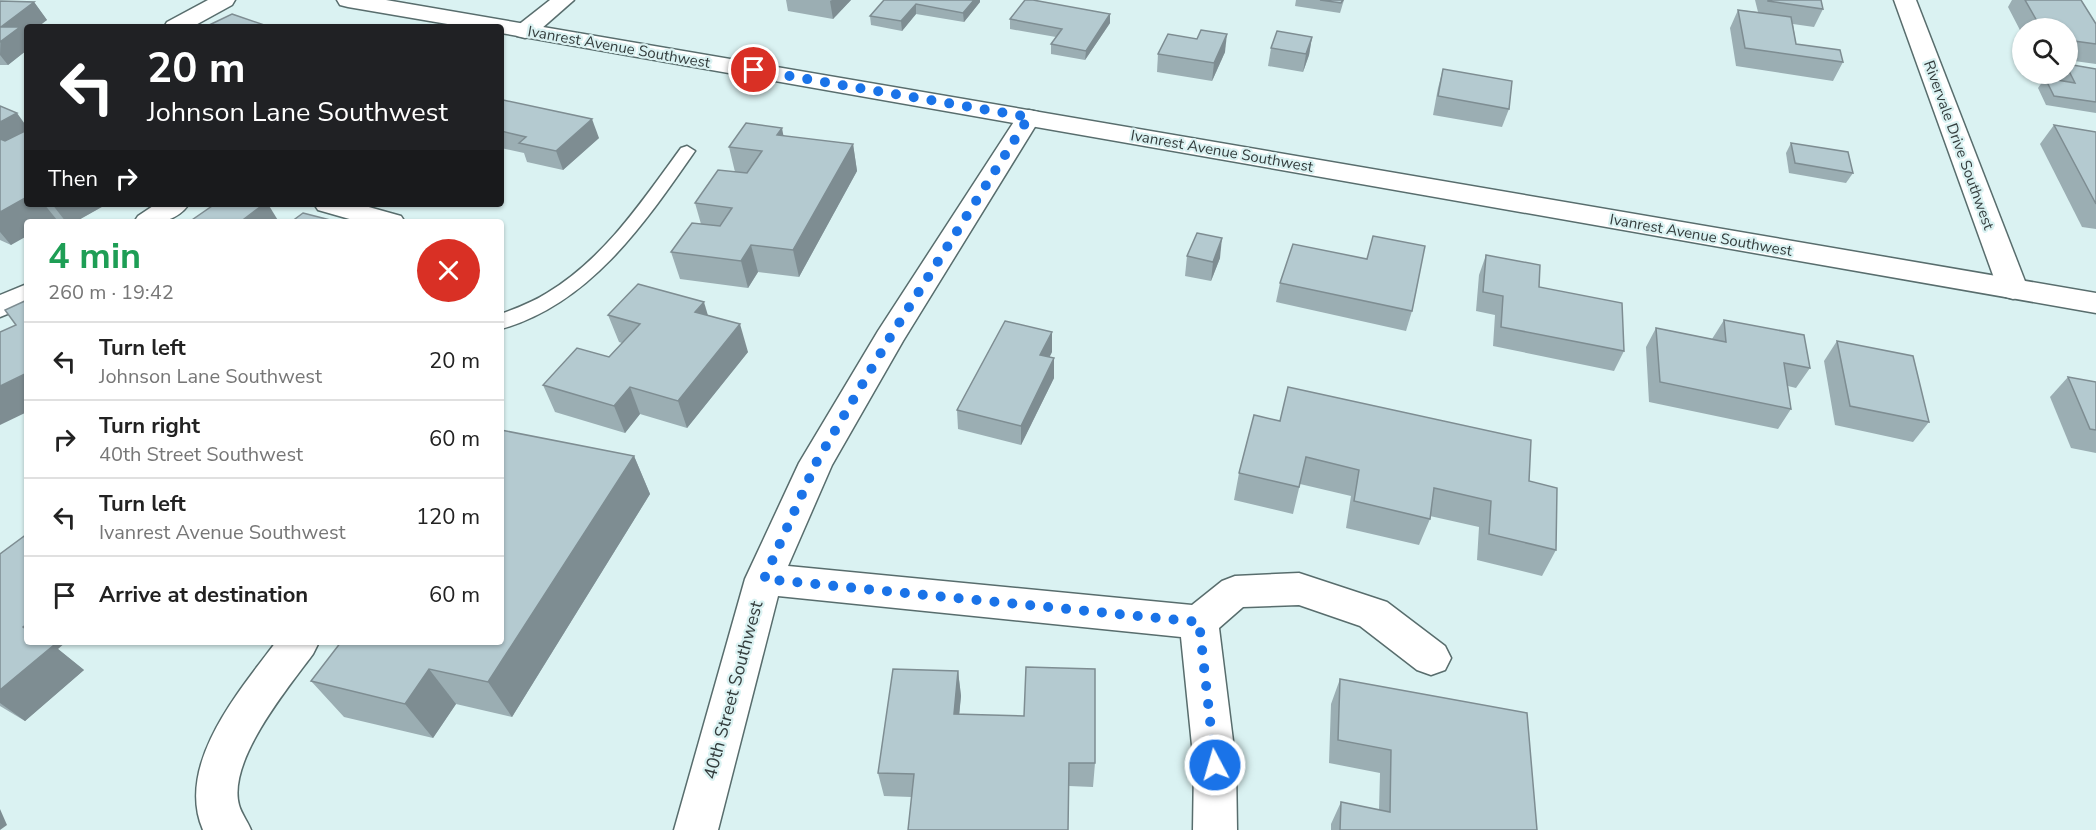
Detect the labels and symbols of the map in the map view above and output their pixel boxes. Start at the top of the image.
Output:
street label: Ivanrest Avenue Southwest [526,21,712,73]
pin [728,44,779,95]
street label: Rivervale Drive Southwest [1919,58,1999,233]
street label: Ivanrest Avenue Southwest [1129,125,1315,177]
street label: Ivanrest Avenue Southwest [1608,209,1794,261]
street label: 40th Street Southwest [698,598,769,782]
position arrow [1183,733,1247,797]

